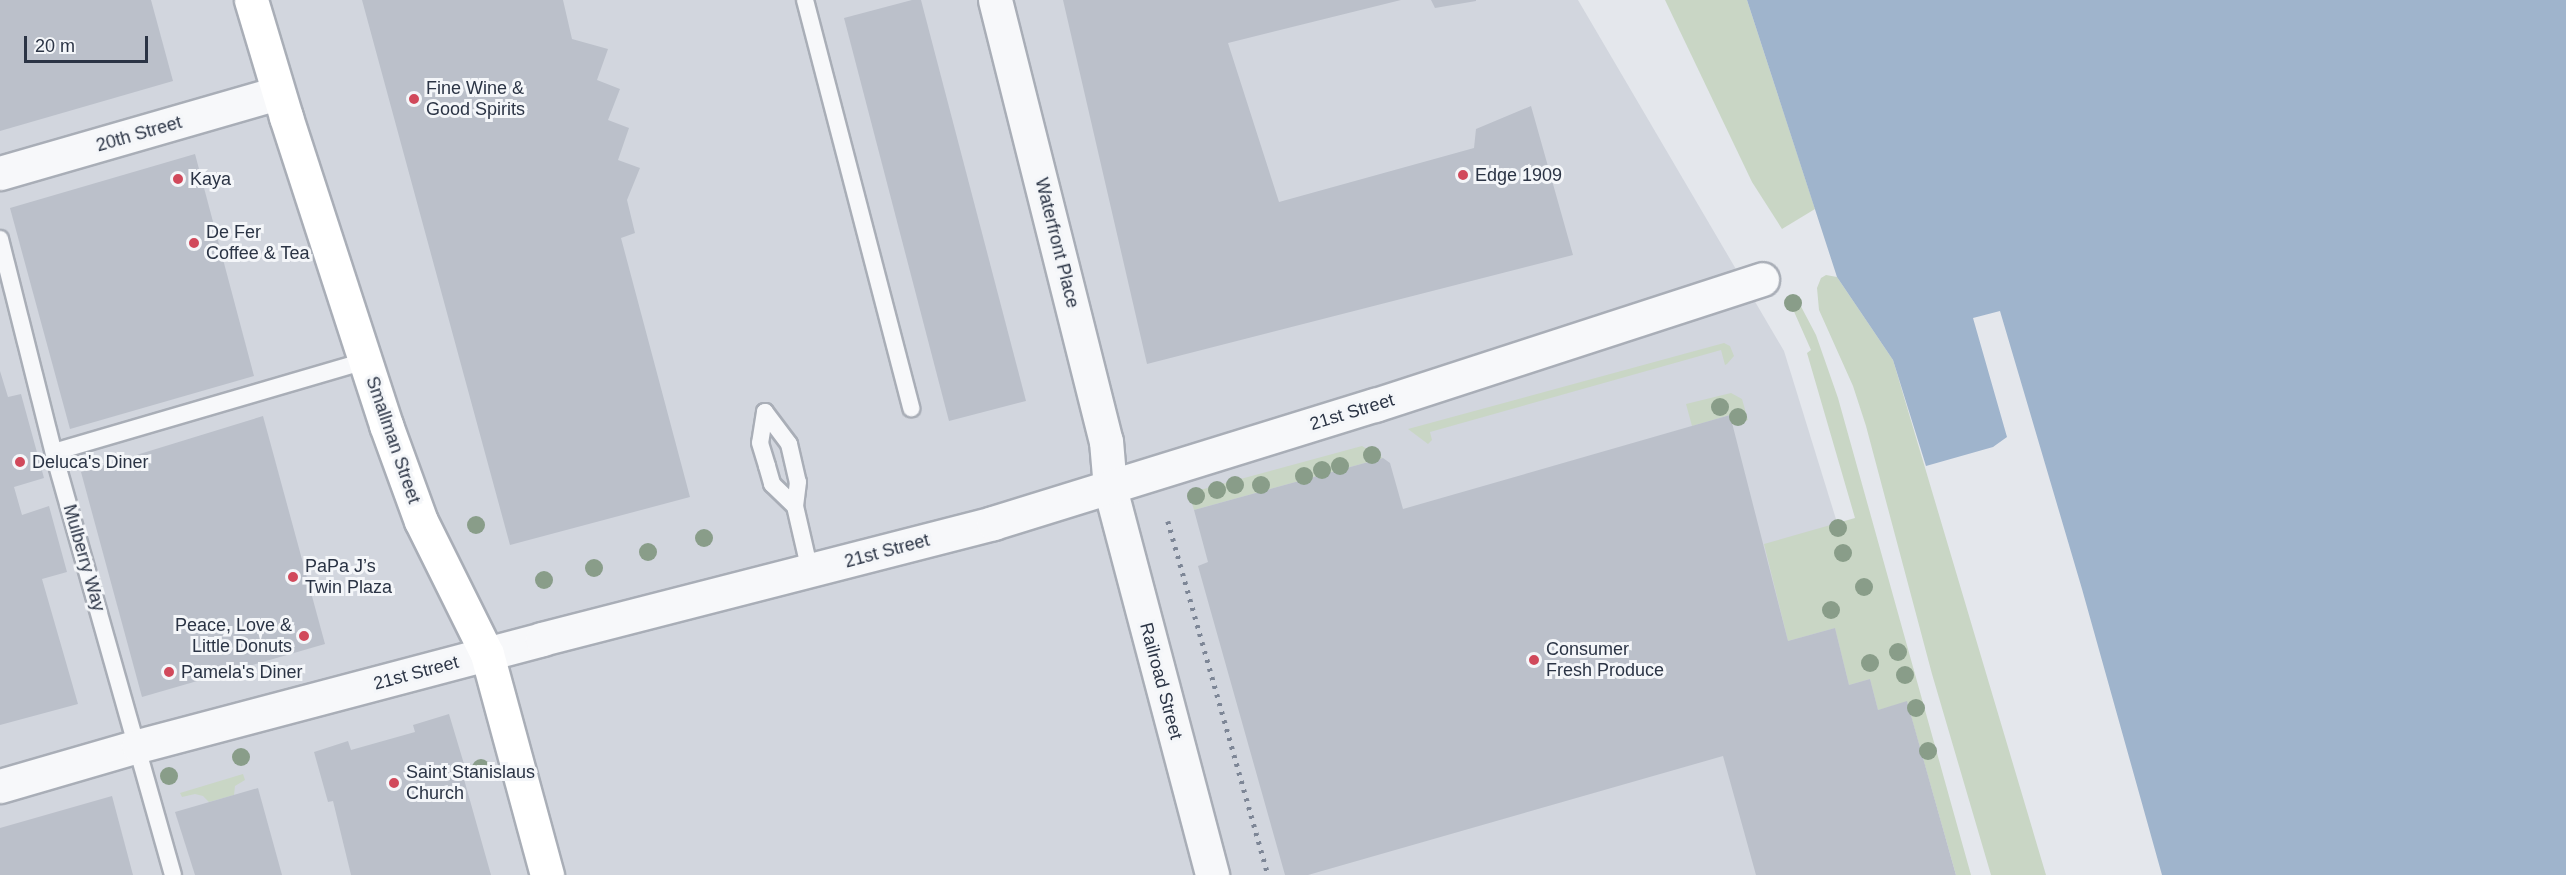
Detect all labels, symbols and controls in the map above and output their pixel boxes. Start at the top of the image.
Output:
scale bar [27,24,152,62]
text: 20 m [35,36,75,56]
place label: Fine Wine & Good Spirits [426,78,525,121]
marker: Fine Wine & Good Spirits [407,92,421,106]
street label: 20th Street [94,111,184,157]
place label: Edge 1909 [1475,164,1562,186]
place label: Kaya [190,168,231,190]
marker: Edge 1909 [1456,168,1470,182]
marker: Kaya [171,172,185,186]
street label: Waterfront Place [1030,176,1084,310]
place label: De Fer Coffee & Tea [206,222,310,264]
marker: De Fer Coffee & Tea [187,236,201,250]
street label: Smallman Street [361,374,425,506]
street label: 21st Street [1307,389,1397,435]
place label: Deluca's Diner [32,451,148,473]
marker: Deluca's Diner [13,455,27,469]
street label: Mulberry Way [58,502,110,614]
street label: 21st Street [842,529,932,573]
place label: PaPa J’s Twin Plaza [305,556,392,598]
marker: PaPa J’s Twin Plaza [286,570,300,584]
place label: Peace, Love & Little Donuts [175,615,292,658]
street label: Railroad Street [1135,620,1187,742]
marker: Peace, Love & Little Donuts [297,629,311,643]
place label: Consumer Fresh Produce [1546,639,1664,682]
street label: 21st Street [371,651,461,695]
marker: Consumer Fresh Produce [1527,653,1541,667]
place label: Pamela's Diner [181,661,302,683]
marker: Pamela's Diner [162,665,176,679]
place label: Saint Stanislaus Church [406,762,535,804]
marker: Saint Stanislaus Church [387,776,401,790]

